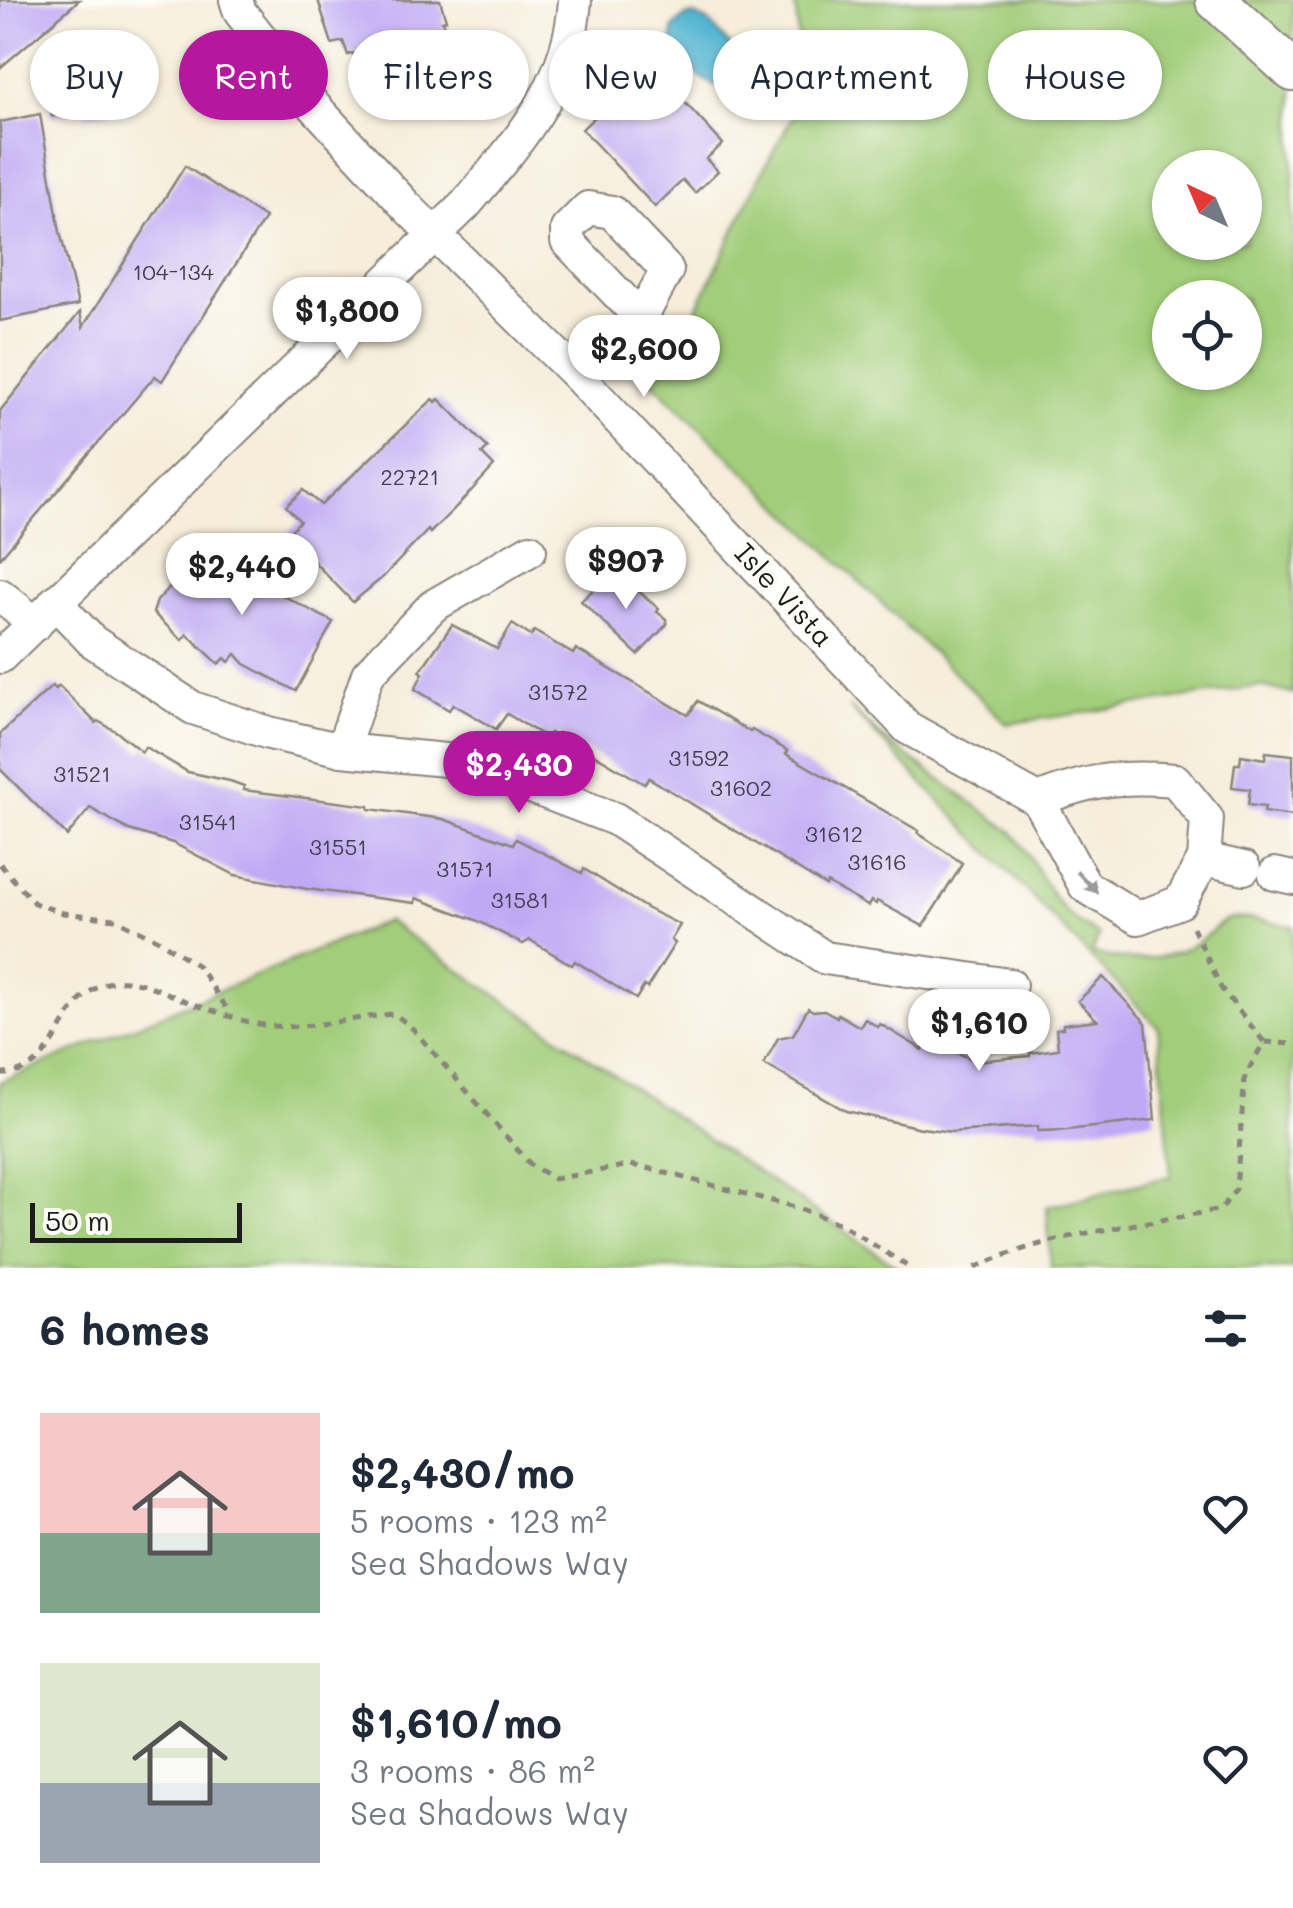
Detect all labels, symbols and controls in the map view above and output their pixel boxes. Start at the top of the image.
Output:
chip: Buy [30,30,159,120]
chip: Rent [179,30,328,120]
chip: Filters [348,30,529,120]
chip: New [549,30,693,120]
chip: Apartment [713,30,968,120]
chip: House [988,30,1162,120]
north arrow [1152,150,1262,260]
map controls [1152,150,1262,390]
house number: 104-134 [132,257,214,286]
pin: $1,800 [266,277,428,362]
button: locate [1152,280,1262,390]
text: $1,800 [295,288,399,330]
pin: $2,600 [563,315,725,400]
text: $2,600 [590,326,698,368]
house number: 22721 [381,462,439,491]
pin: $907 [567,527,685,612]
pin: $2,440 [161,533,323,618]
street label: Isle Vista [728,535,842,654]
text: $907 [587,538,665,580]
text: $2,440 [188,544,296,586]
house number: 31572 [528,677,588,706]
pin: $2,430 [438,731,600,816]
text: $2,430 [465,742,573,784]
house number: 31592 [669,743,729,772]
house number: 31521 [53,759,111,788]
house number: 31602 [710,773,772,802]
house number: 31541 [179,807,237,836]
house number: 31612 [805,819,863,848]
house number: 31551 [309,832,367,861]
house number: 31616 [847,847,907,876]
house number: 31571 [436,854,494,883]
one-way arrow [1076,870,1099,894]
house number: 31581 [491,885,549,914]
pin: $1,610 [898,989,1060,1074]
text: $1,610 [930,1000,1028,1042]
scale bar [30,1198,242,1242]
text: 50 m [45,1202,110,1238]
text: 6 homes [40,1301,210,1356]
icon: filters [1198,1301,1253,1356]
text: $2,430/mo [350,1444,575,1499]
icon: home [120,1453,240,1573]
icon: heart [1198,1486,1253,1541]
text: 5 rooms · 123 m² [350,1499,607,1541]
text: Sea Shadows Way [350,1541,629,1583]
text: $1,610/mo [350,1694,562,1749]
icon: home [120,1703,240,1823]
icon: heart [1198,1736,1253,1791]
text: 3 rooms · 86 m² [350,1749,595,1791]
text: Sea Shadows Way [350,1791,629,1833]

